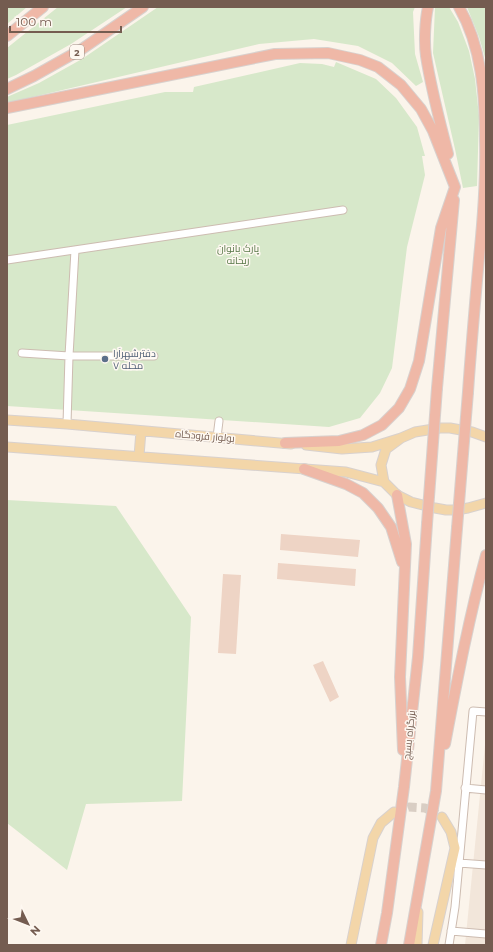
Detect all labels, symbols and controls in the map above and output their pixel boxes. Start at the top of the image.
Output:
scale bar [10,8,121,34]
text: 100 m [16,14,52,29]
road number: 2 [70,45,84,59]
park label: پارک بانوان ریحانه [217,242,259,267]
place label: دفترشهرآرا محله ۷ [113,347,156,372]
marker: دفترشهرآرا محله ۷ [100,354,110,364]
street label: بولوار فرودگاه [175,427,235,445]
street label: بزرگراه بسیج [400,710,418,760]
north arrow [8,904,48,944]
text: N [27,923,43,939]

